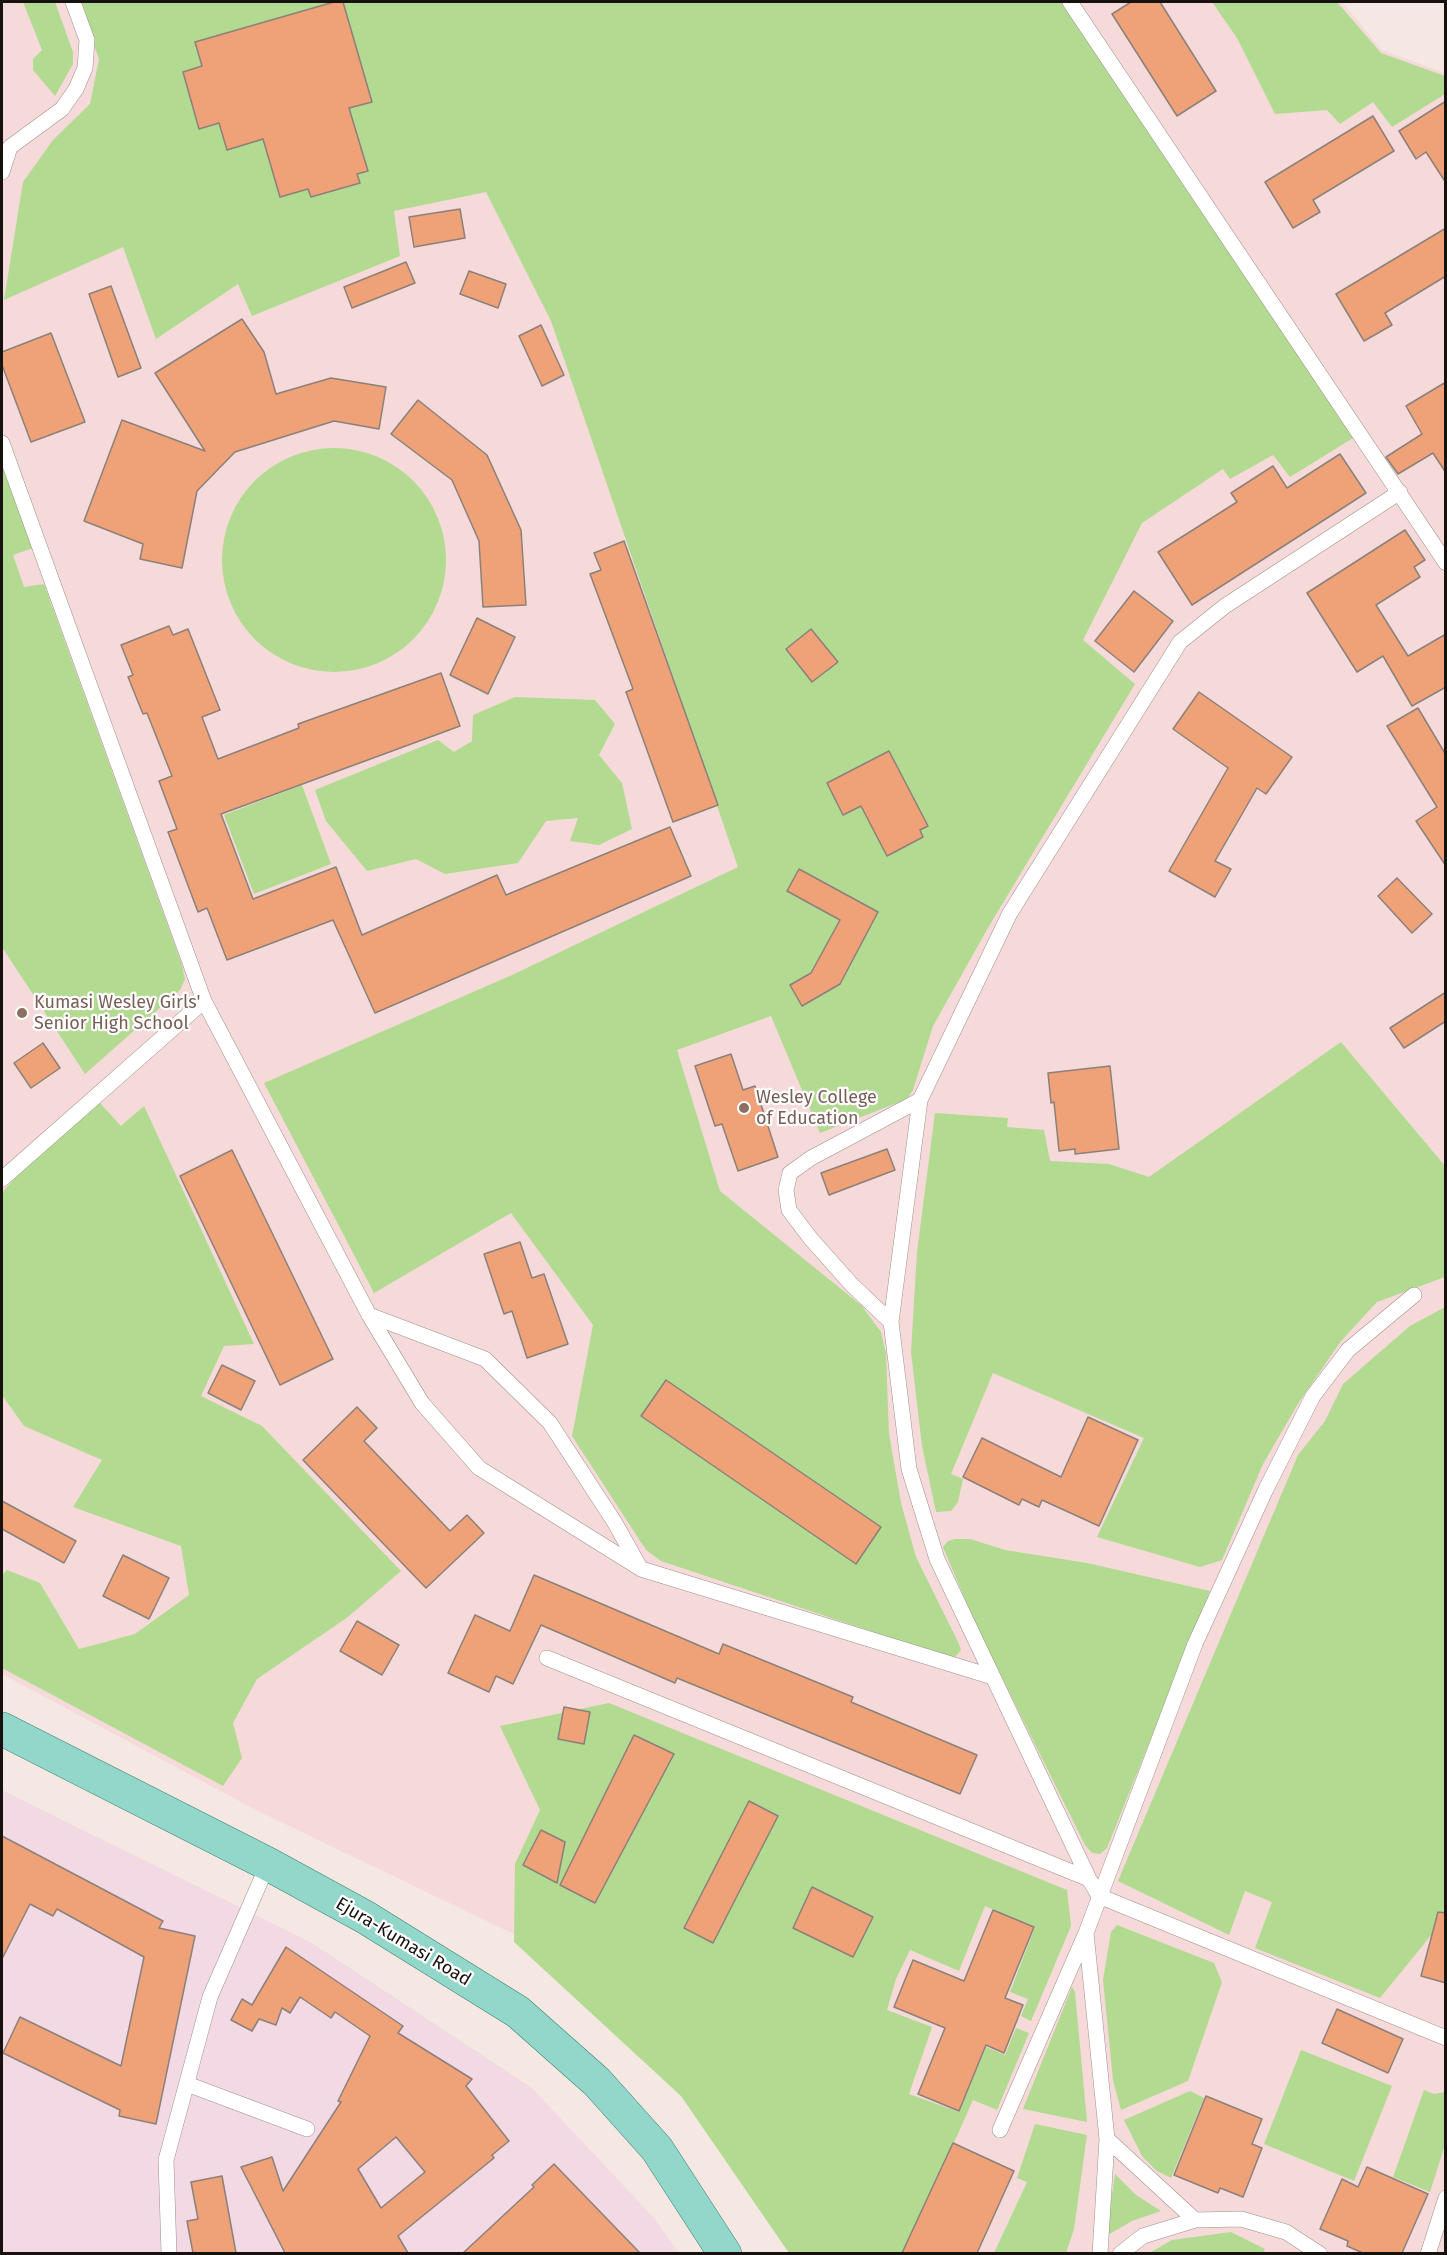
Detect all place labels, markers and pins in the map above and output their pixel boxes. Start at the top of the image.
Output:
place label: Kumasi Wesley Girls' Senior High School [34,992,200,1034]
marker: Kumasi Wesley Girls' Senior High School [15,1006,29,1020]
place label: Wesley College of Education [756,1087,877,1130]
marker: Wesley College of Education [737,1101,751,1115]

